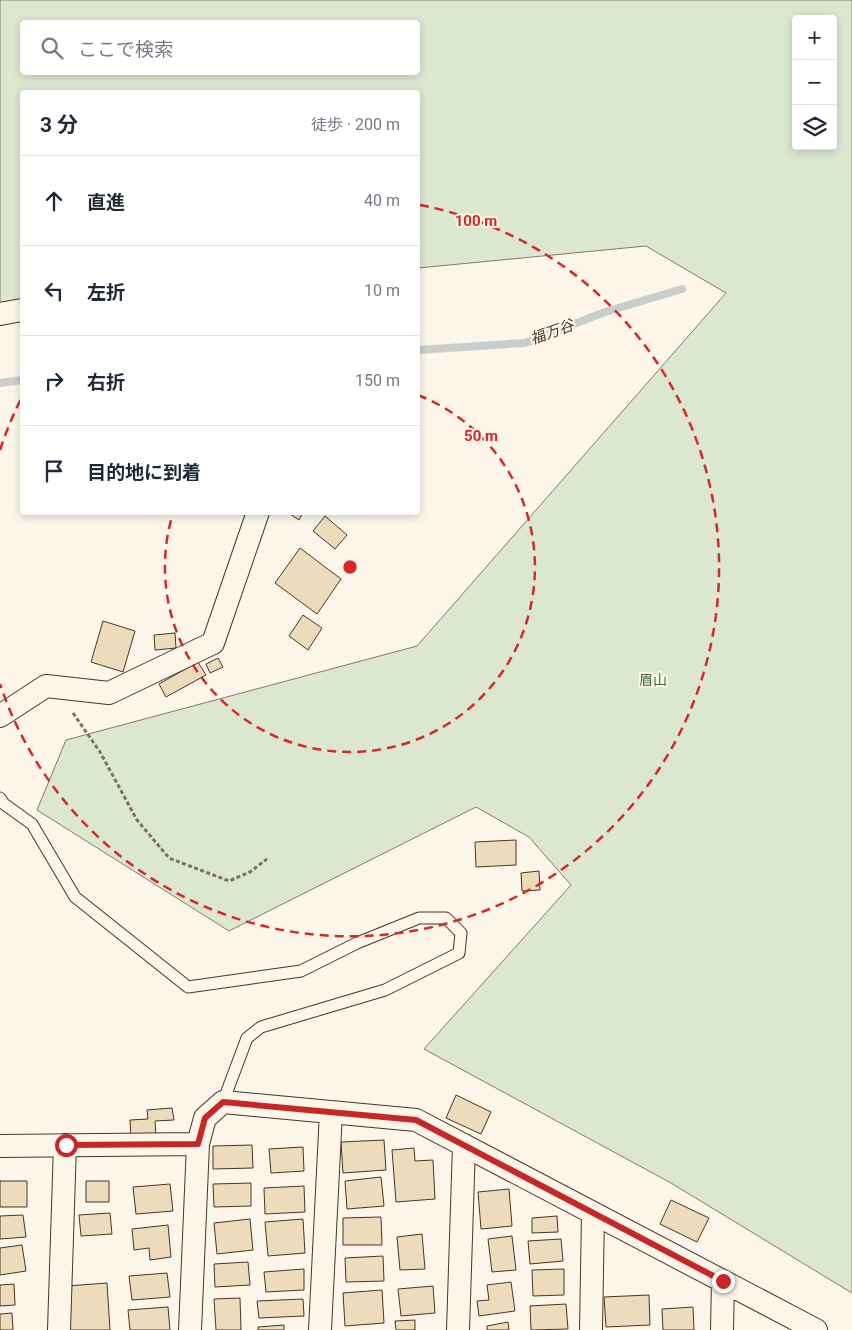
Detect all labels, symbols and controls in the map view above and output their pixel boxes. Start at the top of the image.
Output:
map controls [792,15,837,150]
button: + [792,15,837,60]
search box [20,20,420,75]
icon: search [38,34,66,62]
text: ここで検索 [78,38,173,61]
button: − [792,60,837,105]
button: layers [792,105,837,150]
text: 3 分 [40,113,78,137]
text: 徒歩 · 200 m [311,115,400,134]
icon: ahead [40,187,68,215]
text: 直進 [87,191,125,214]
text: 40 m [364,191,400,210]
text: 100 m [455,212,497,230]
icon: left [40,277,68,305]
text: 左折 [87,281,125,304]
text: 10 m [364,281,400,300]
water label: 福万谷 [528,315,578,348]
icon: right [40,367,68,395]
text: 右折 [87,371,125,394]
text: 150 m [355,371,400,390]
text: 50 m [464,427,498,445]
icon: arrive [40,457,68,485]
text: 目的地に到着 [87,461,201,484]
centre of rings [341,558,359,576]
park label: 眉山 [639,672,667,688]
route start [55,1134,78,1157]
route end [712,1270,735,1293]

